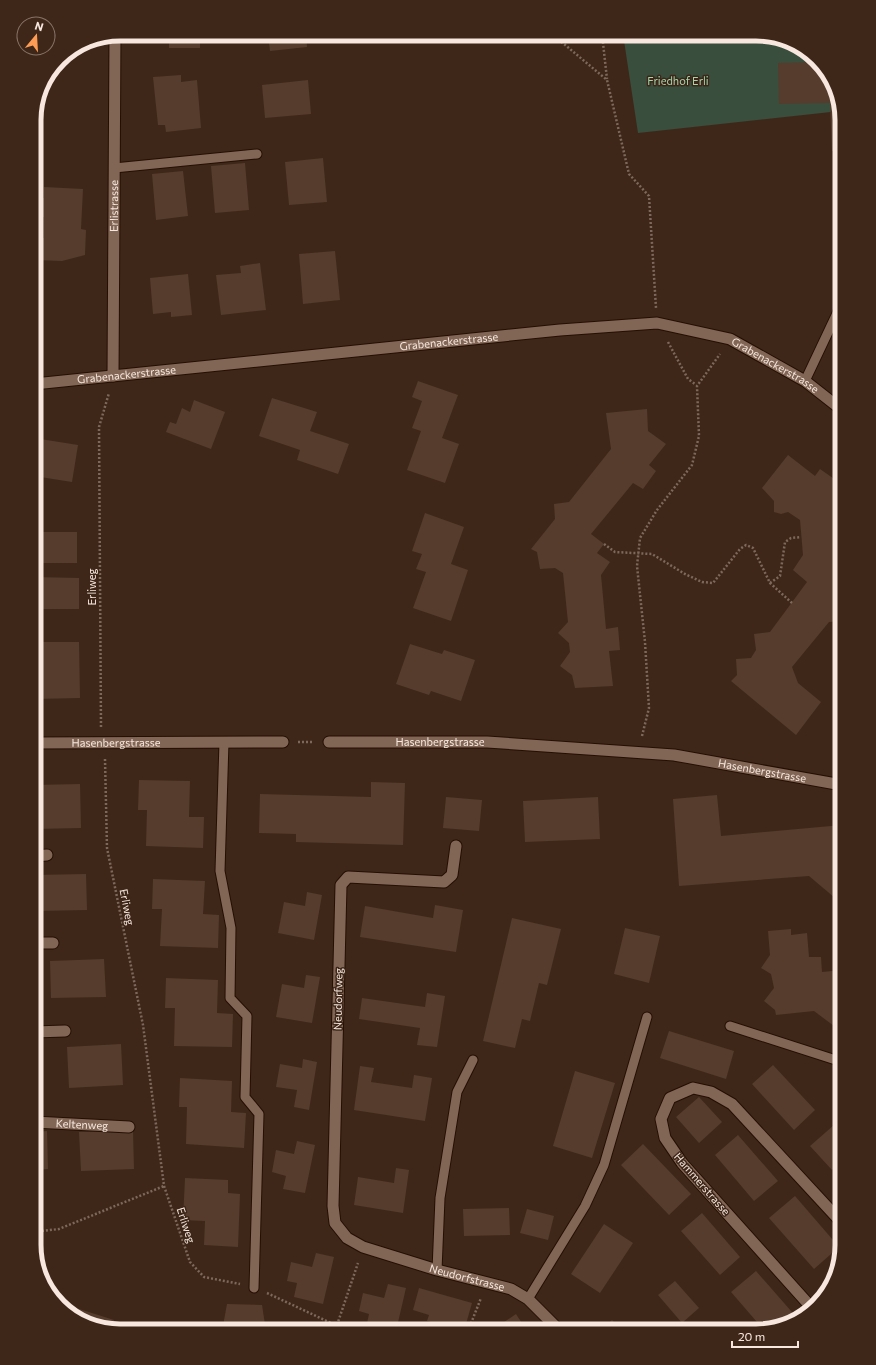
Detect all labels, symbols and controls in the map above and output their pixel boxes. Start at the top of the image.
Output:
north arrow [16,16,56,56]
text: N [33,19,45,33]
park label: Friedhof Erli [647,74,709,87]
street label: Erlistrasse [107,180,120,232]
street label: Grabenackerstrasse [399,329,499,352]
street label: Grabenackerstrasse [729,334,822,396]
street label: Grabenackerstrasse [76,362,177,386]
street label: Erliweg [85,569,98,605]
street label: Hasenbergstrasse [71,735,161,749]
street label: Hasenbergstrasse [395,735,485,748]
street label: Hasenbergstrasse [717,756,807,785]
street label: Erliweg [118,888,137,926]
street label: Neudorfweg [330,968,345,1030]
street label: Keltenweg [55,1116,109,1132]
street label: Hammerstrasse [672,1150,733,1218]
street label: Erliweg [175,1205,198,1244]
street label: Neudorfstrasse [428,1261,506,1293]
scale bar [732,1323,798,1349]
text: 20 m [738,1329,765,1343]

